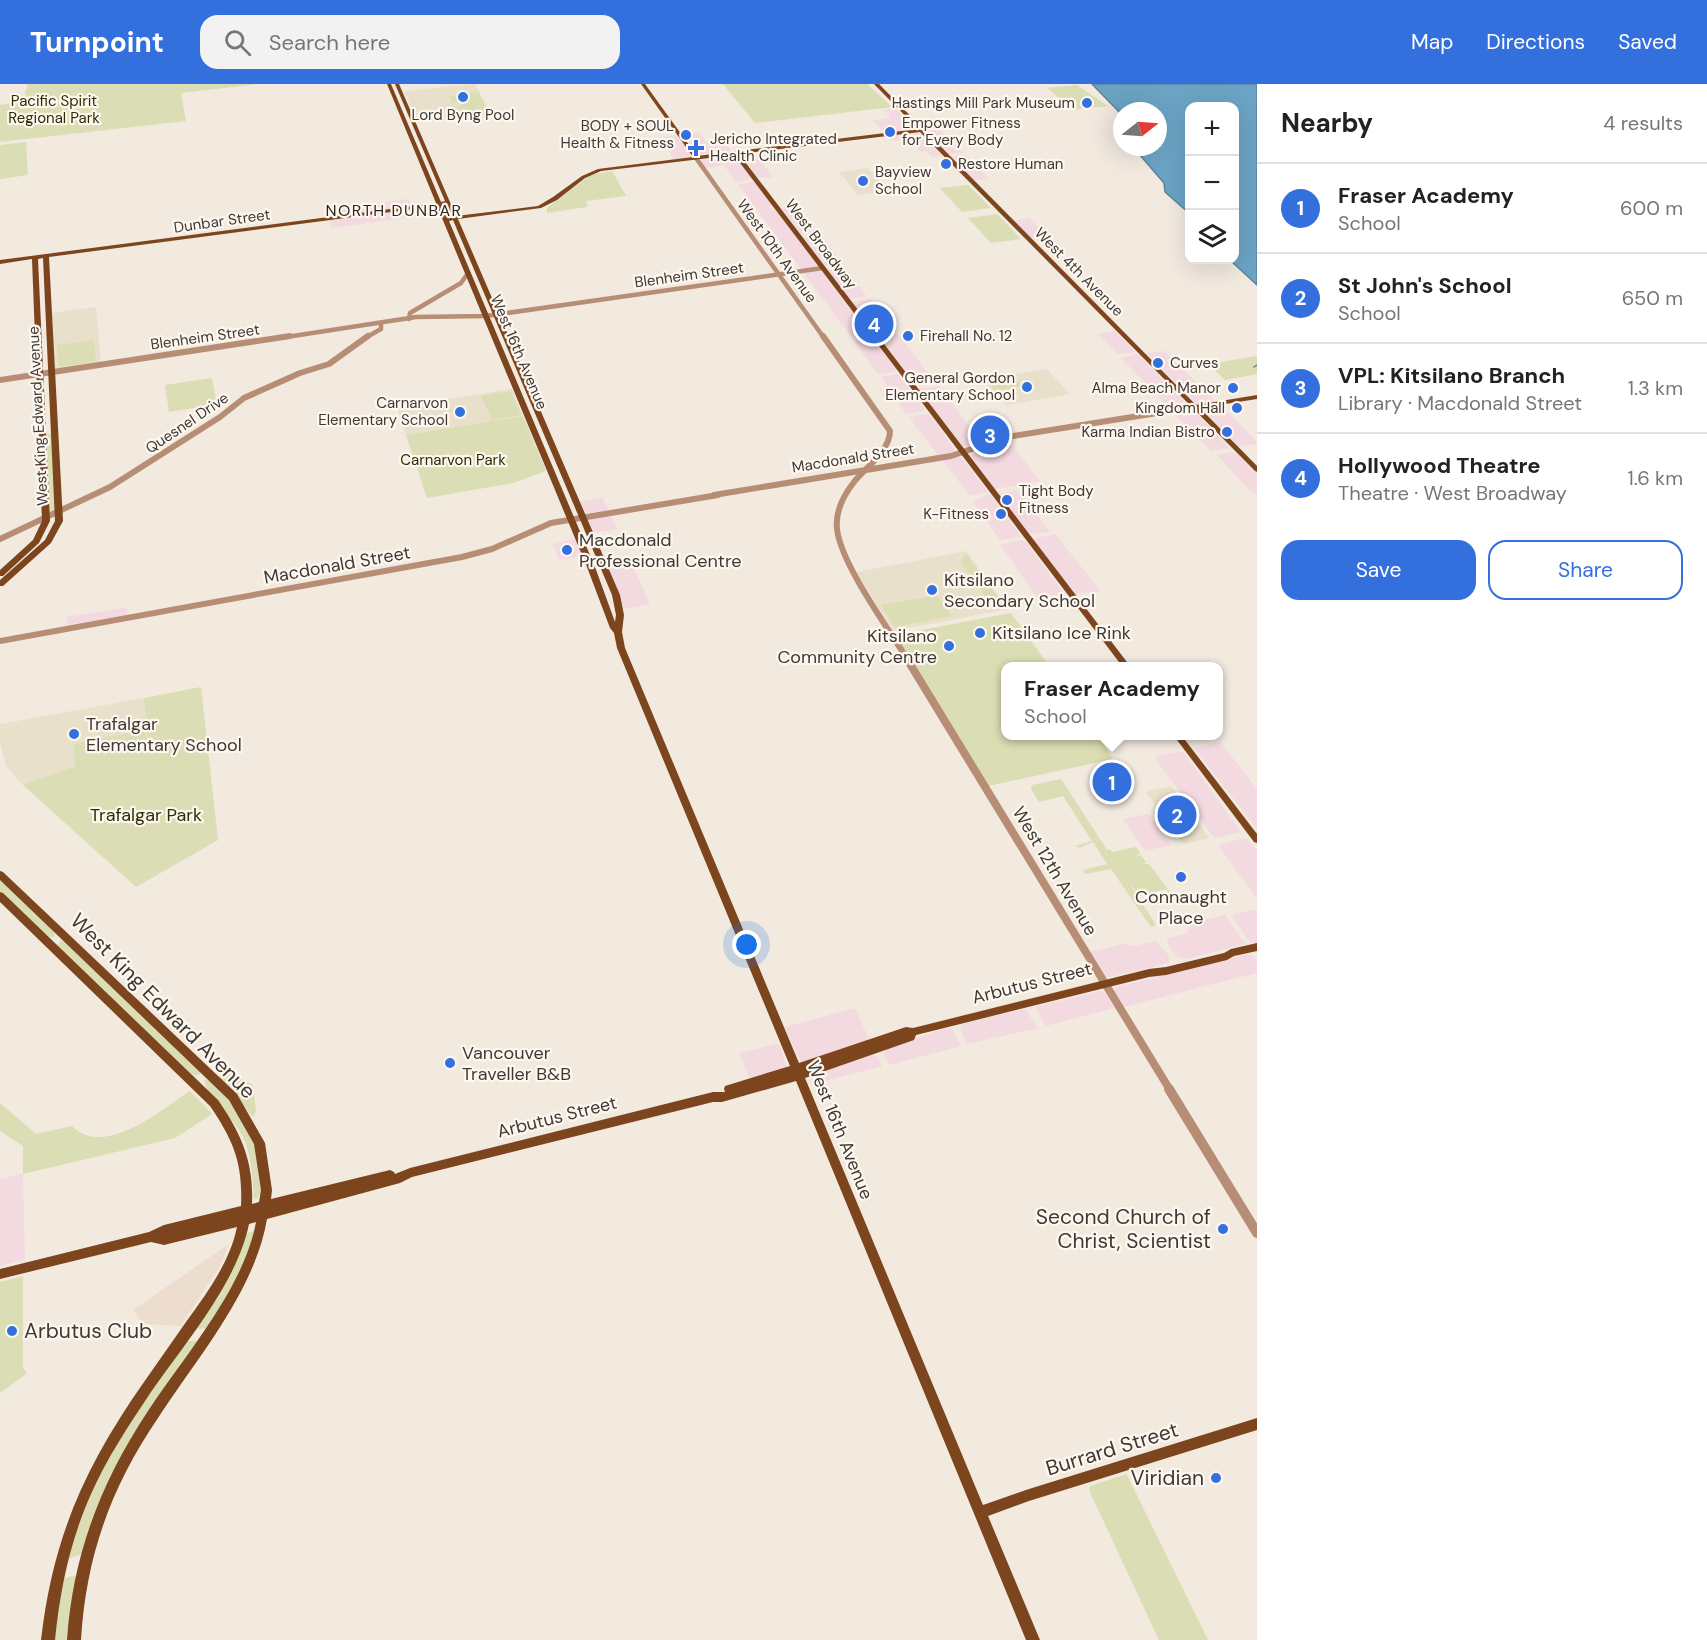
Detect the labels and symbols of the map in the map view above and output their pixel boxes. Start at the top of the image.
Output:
marker: Lord Byng Pool [456,90,470,104]
park label: Pacific Spirit Regional Park [8,91,100,128]
place label: Hastings Mill Park Museum [892,93,1075,113]
marker: Hastings Mill Park Museum [1080,96,1094,110]
north arrow [1113,102,1167,156]
place label: Lord Byng Pool [412,105,514,125]
place label: Empower Fitness for Every Body [902,113,1021,150]
place label: BODY + SOUL Health & Fitness [561,116,674,153]
marker: Empower Fitness for Every Body [883,125,897,139]
marker: BODY + SOUL Health & Fitness [679,128,693,142]
place label: Jericho Integrated Health Clinic [710,129,837,166]
marker: Jericho Integrated Health Clinic [687,139,705,157]
place label: Restore Human [958,154,1063,174]
marker: Restore Human [939,157,953,171]
place label: Bayview School [875,162,932,199]
marker: Bayview School [856,174,870,188]
street label: West 10th Avenue [733,195,821,307]
street label: West Broadway [781,195,862,293]
district label: NORTH DUNBAR [325,200,463,221]
street label: Dunbar Street [173,204,272,238]
street label: West 4th Avenue [1030,223,1128,321]
street label: Blenheim Street [633,257,745,293]
street label: West 16th Avenue [486,292,552,412]
pin: 4 [854,302,894,346]
street label: Blenheim Street [149,319,261,355]
street label: West King Edward Avenue [23,326,53,506]
place label: Firehall No. 12 [920,326,1012,346]
marker: Firehall No. 12 [901,329,915,343]
place label: Curves [1170,353,1218,373]
marker: Curves [1151,356,1165,370]
place label: General Gordon Elementary School [885,368,1015,405]
place label: Alma Beach Manor [1091,378,1221,398]
marker: General Gordon Elementary School [1020,380,1034,394]
marker: Alma Beach Manor [1226,381,1240,395]
street label: Quesnel Drive [142,388,232,458]
place label: Carnarvon Elementary School [318,393,448,430]
place label: Kingdom Hall [1135,398,1225,418]
marker: Kingdom Hall [1230,401,1244,415]
marker: Carnarvon Elementary School [453,405,467,419]
pin: 3 [970,412,1010,458]
place label: Karma Indian Bistro [1082,422,1215,442]
marker: Karma Indian Bistro [1220,425,1234,439]
street label: Macdonald Street [790,438,916,478]
park label: Carnarvon Park [400,450,506,470]
place label: Tight Body Fitness [1019,481,1094,518]
marker: Tight Body Fitness [1000,493,1014,507]
place label: K-Fitness [923,504,989,524]
marker: K-Fitness [994,507,1008,521]
place label: Macdonald Professional Centre [579,528,741,573]
street label: Macdonald Street [262,540,412,590]
marker: Macdonald Professional Centre [560,543,574,557]
place label: Kitsilano Secondary School [944,568,1095,613]
marker: Kitsilano Secondary School [925,583,939,597]
place label: Kitsilano Ice Rink [992,621,1131,645]
place label: Kitsilano Community Centre [777,624,937,669]
marker: Kitsilano Ice Rink [973,626,987,640]
marker: Kitsilano Community Centre [942,639,956,653]
place label: Trafalgar Elementary School [86,712,242,757]
marker: Trafalgar Elementary School [67,727,81,741]
pin: 1 [1092,760,1132,804]
pin: 2 [1158,792,1196,838]
street label: West 12th Avenue [1007,802,1103,940]
park label: Trafalgar Park [90,803,202,827]
marker: Connaught Place [1174,870,1188,884]
place label: Connaught Place [1135,885,1227,930]
street label: West King Edward Avenue [64,907,262,1105]
your location [732,930,761,959]
street label: Arbutus Street [970,957,1094,1009]
place label: Vancouver Traveller B&B [462,1041,571,1086]
marker: Vancouver Traveller B&B [443,1056,457,1070]
street label: West 16th Avenue [801,1057,879,1203]
street label: Arbutus Street [495,1091,619,1143]
place label: Second Church of Christ, Scientist [1036,1203,1211,1255]
marker: Second Church of Christ, Scientist [1216,1222,1230,1236]
place label: Arbutus Club [24,1317,152,1345]
marker: Arbutus Club [5,1324,19,1338]
street label: Burrard Street [1042,1416,1182,1482]
place label: Viridian [1130,1464,1204,1492]
marker: Viridian [1209,1471,1223,1485]

